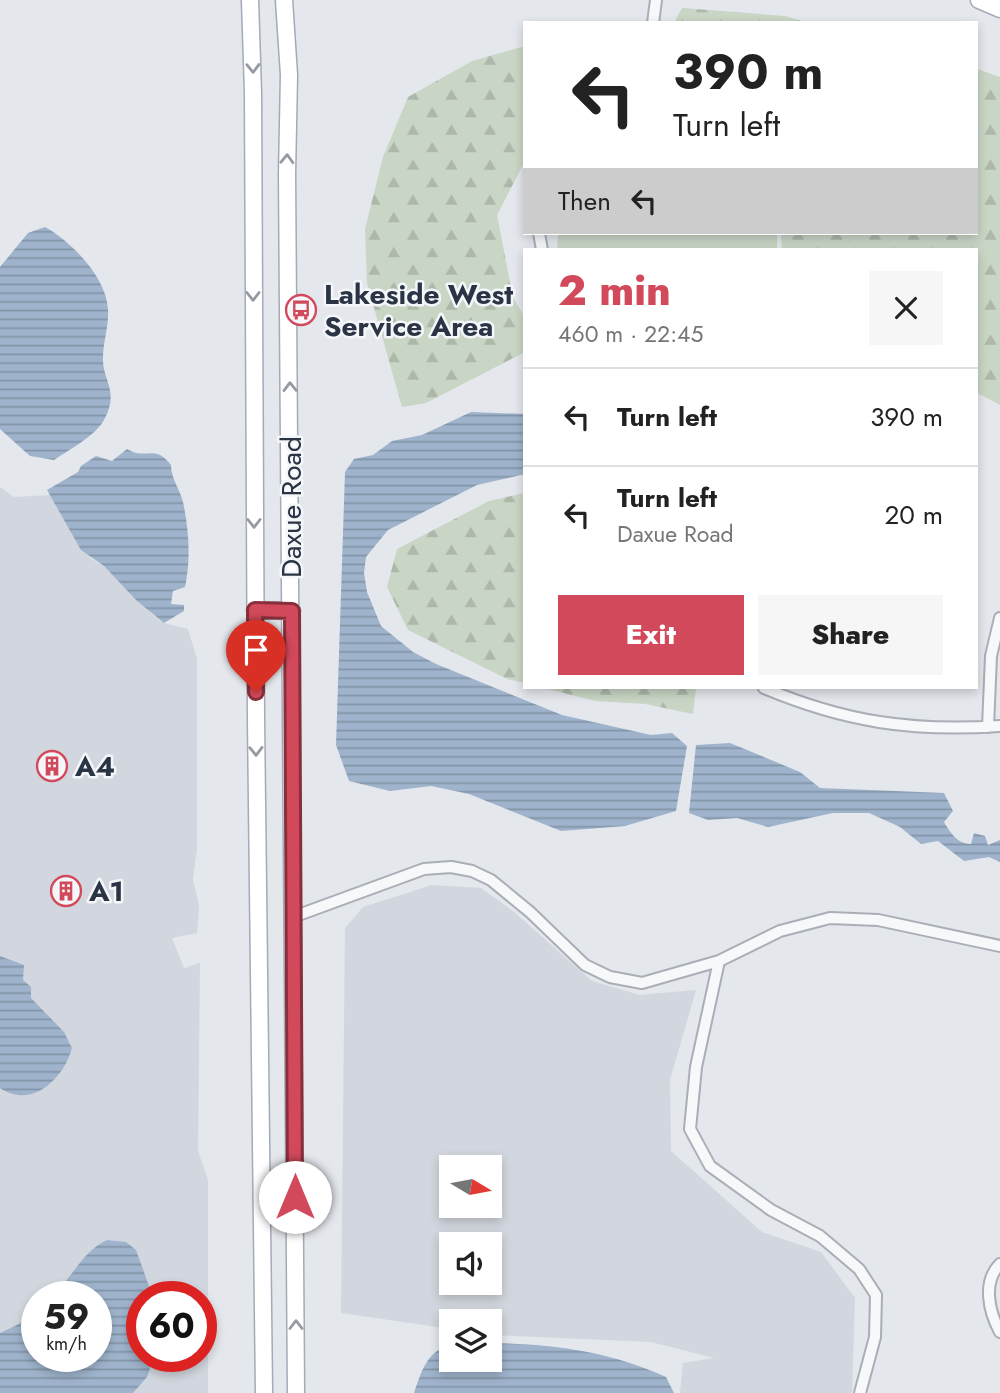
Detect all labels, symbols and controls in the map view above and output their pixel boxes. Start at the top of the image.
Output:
text: 390 m [673,37,824,107]
icon: left [558,49,649,140]
one-way arrow [245,63,261,74]
text: Turn left [673,102,780,148]
one-way arrow [280,154,295,165]
text: Then [558,182,611,220]
icon: left [625,182,663,220]
text: 2 min [558,260,671,321]
button: close [869,271,943,345]
place label: Lakeside West Service Area [324,274,513,347]
one-way arrow [245,291,261,301]
bus stop icon: Lakeside West Service Area [284,293,318,327]
text: 460 m · 22:45 [558,317,703,351]
one-way arrow [282,381,298,392]
icon: left [558,398,596,436]
text: Turn left [617,398,717,436]
text: 390 m [870,398,943,436]
street label: Daxue Road [271,436,312,578]
text: Turn left [617,479,717,517]
icon: left [558,496,596,534]
text: 20 m [885,496,943,534]
text: Daxue Road [617,517,734,551]
one-way arrow [247,518,262,529]
button: Exit [558,595,744,675]
button: Share [758,595,943,675]
pin [226,620,286,692]
icon: arrive [237,631,275,669]
one-way arrow [249,745,264,756]
place label: A4 [74,746,115,787]
building icon: A4 [35,749,69,783]
place label: A1 [88,871,124,912]
building icon: A1 [49,874,83,908]
north arrow [439,1155,502,1218]
map controls [439,1155,502,1372]
position arrow [258,1160,332,1234]
button: sound [439,1232,502,1295]
speed limit sign: 60 [126,1281,217,1372]
text: 59 [44,1292,90,1342]
button: layers [439,1309,502,1372]
one-way arrow [288,1319,304,1330]
text: km/h [46,1331,87,1357]

